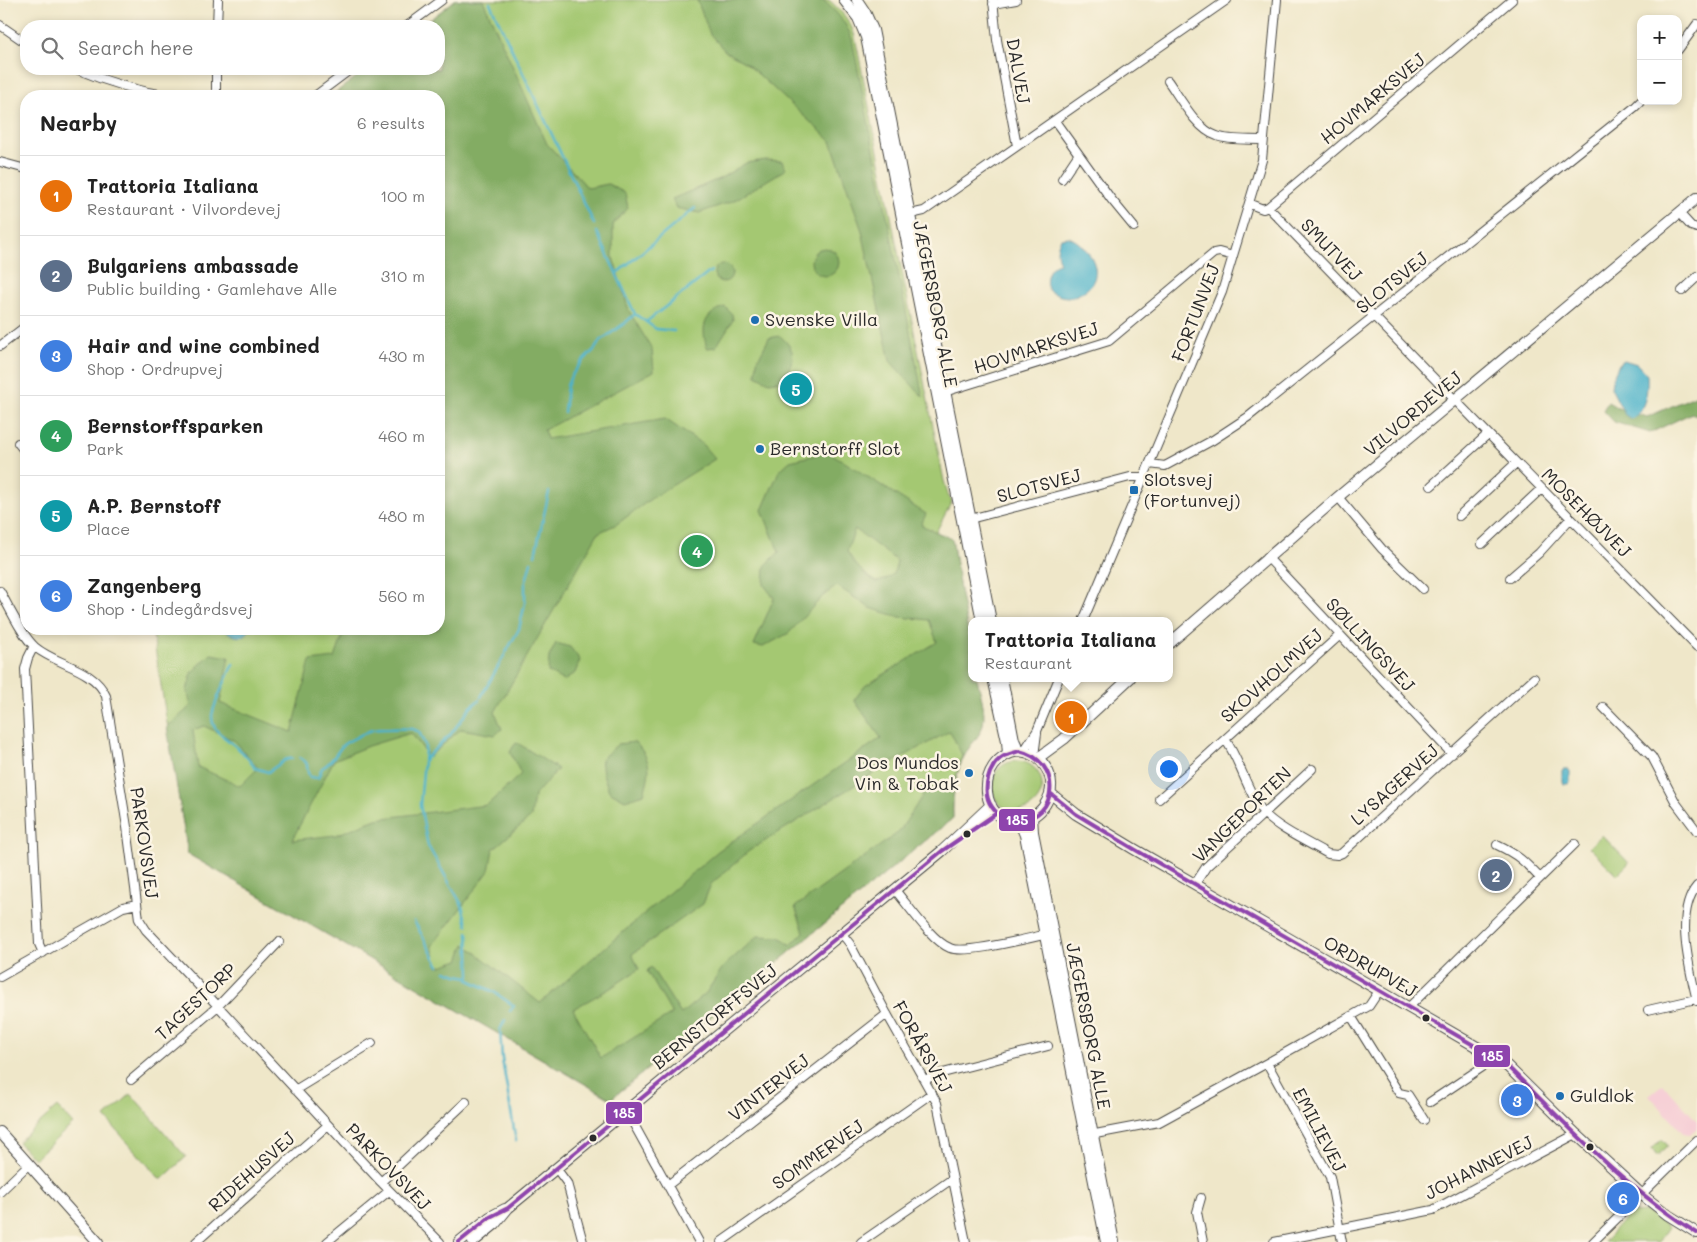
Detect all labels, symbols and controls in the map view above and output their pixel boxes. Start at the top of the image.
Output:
map controls [1637,15,1682,105]
button: + [1637,15,1682,60]
search box [20,20,445,75]
icon: search [38,34,66,62]
text: Search here [78,35,194,60]
street label: DALVEJ [1001,36,1037,106]
street label: HOVMARKSVEJ [1315,47,1430,149]
button: − [1637,60,1682,105]
text: Nearby [40,109,117,136]
text: 6 results [357,112,425,133]
text: Trattoria Italiana [87,173,259,198]
text: 1 [52,185,60,206]
text: 100 m [380,185,425,206]
text: Restaurant · Vilvordevej [87,198,281,219]
street label: SMUTVEJ [1296,213,1368,286]
street label: JÆGERSBORG ALLE [908,218,964,389]
street label: SLOTSVEJ [1350,246,1432,319]
text: Bulgariens ambassade [87,253,298,278]
street label: FORTUNVEJ [1165,260,1225,365]
text: 2 [52,265,60,286]
text: 310 m [381,265,425,286]
text: Public building · Gamlehave Alle [87,278,337,299]
place label: Svenske Villa [765,307,878,331]
marker: Svenske Villa [749,314,761,326]
street label: HOVMARKSVEJ [970,316,1101,379]
text: Hair and wine combined [87,333,319,358]
text: 3 [51,345,61,366]
text: 430 m [378,345,425,366]
text: Shop · Ordrupvej [87,358,223,379]
street label: VILVORDEVEJ [1358,365,1466,461]
pin: 5 [780,370,812,408]
text: Bernstorffsparken [87,413,263,438]
text: 4 [51,425,61,446]
text: 460 m [378,425,425,446]
place label: Bernstorff Slot [770,436,901,460]
text: Park [87,438,123,459]
marker: Bernstorff Slot [754,443,766,455]
street label: SLOTSVEJ [994,462,1083,508]
street label: MOSEHØJVEJ [1537,462,1637,562]
place label: Slotsvej (Fortunvej) [1144,467,1240,512]
marker: Slotsvej (Fortunvej) [1128,484,1140,496]
text: A.P. Bernstoff [87,493,221,518]
text: 5 [51,505,61,526]
text: 480 m [378,505,425,526]
text: Place [87,518,130,539]
pin: 4 [681,532,713,570]
text: Zangenberg [87,573,201,598]
text: 6 [51,585,61,606]
text: 560 m [378,585,425,606]
street label: SØLLINGSVEJ [1321,592,1420,696]
text: Shop · Lindegårdsvej [87,598,253,619]
popup [968,617,1173,682]
street label: SKOVHOLMVEJ [1215,623,1328,728]
text: Trattoria Italiana [985,627,1156,652]
text: Restaurant [985,652,1072,673]
pin: 1 [1055,698,1087,736]
street label: LYSAGERVEJ [1345,738,1444,830]
place label: Dos Mundos Vin & Tobak [854,750,959,795]
your location [1156,756,1182,782]
street label: VANGEPORTEN [1187,761,1296,868]
marker: Dos Mundos Vin & Tobak [963,767,975,779]
street label: PARKOVSVEJ [125,786,165,900]
line badge: 185 [998,808,1036,832]
text: 185 [1005,810,1029,829]
unlabelled marker [962,829,972,839]
pin: 2 [1480,856,1512,894]
street label: ORDRUPVEJ [1319,930,1422,1003]
street label: JÆGERSBORG ALLE [1061,940,1117,1111]
street label: TAGESTORP [149,957,241,1045]
street label: BERNSTORFFSVEJ [647,958,782,1074]
street label: FORÅRSVEJ [888,996,958,1097]
unlabelled marker [1421,1013,1431,1023]
line badge: 185 [1473,1044,1511,1068]
text: 185 [1480,1046,1504,1065]
street label: VINTERVEJ [723,1048,814,1126]
pin: 3 [1501,1081,1533,1119]
street label: EMILIEVEJ [1288,1083,1352,1176]
place label: Guldlok [1570,1083,1634,1107]
marker: Guldlok [1554,1090,1566,1102]
line badge: 185 [605,1101,643,1125]
text: 185 [612,1103,636,1122]
street label: SOMMERVEJ [767,1114,868,1195]
street label: PARKOVSVEJ [341,1118,436,1215]
street label: RIDEHUSVEJ [203,1126,300,1217]
street label: JOHANNEVEJ [1420,1130,1537,1205]
unlabelled marker [588,1133,598,1143]
unlabelled marker [1585,1142,1595,1152]
pin: 6 [1607,1179,1639,1217]

